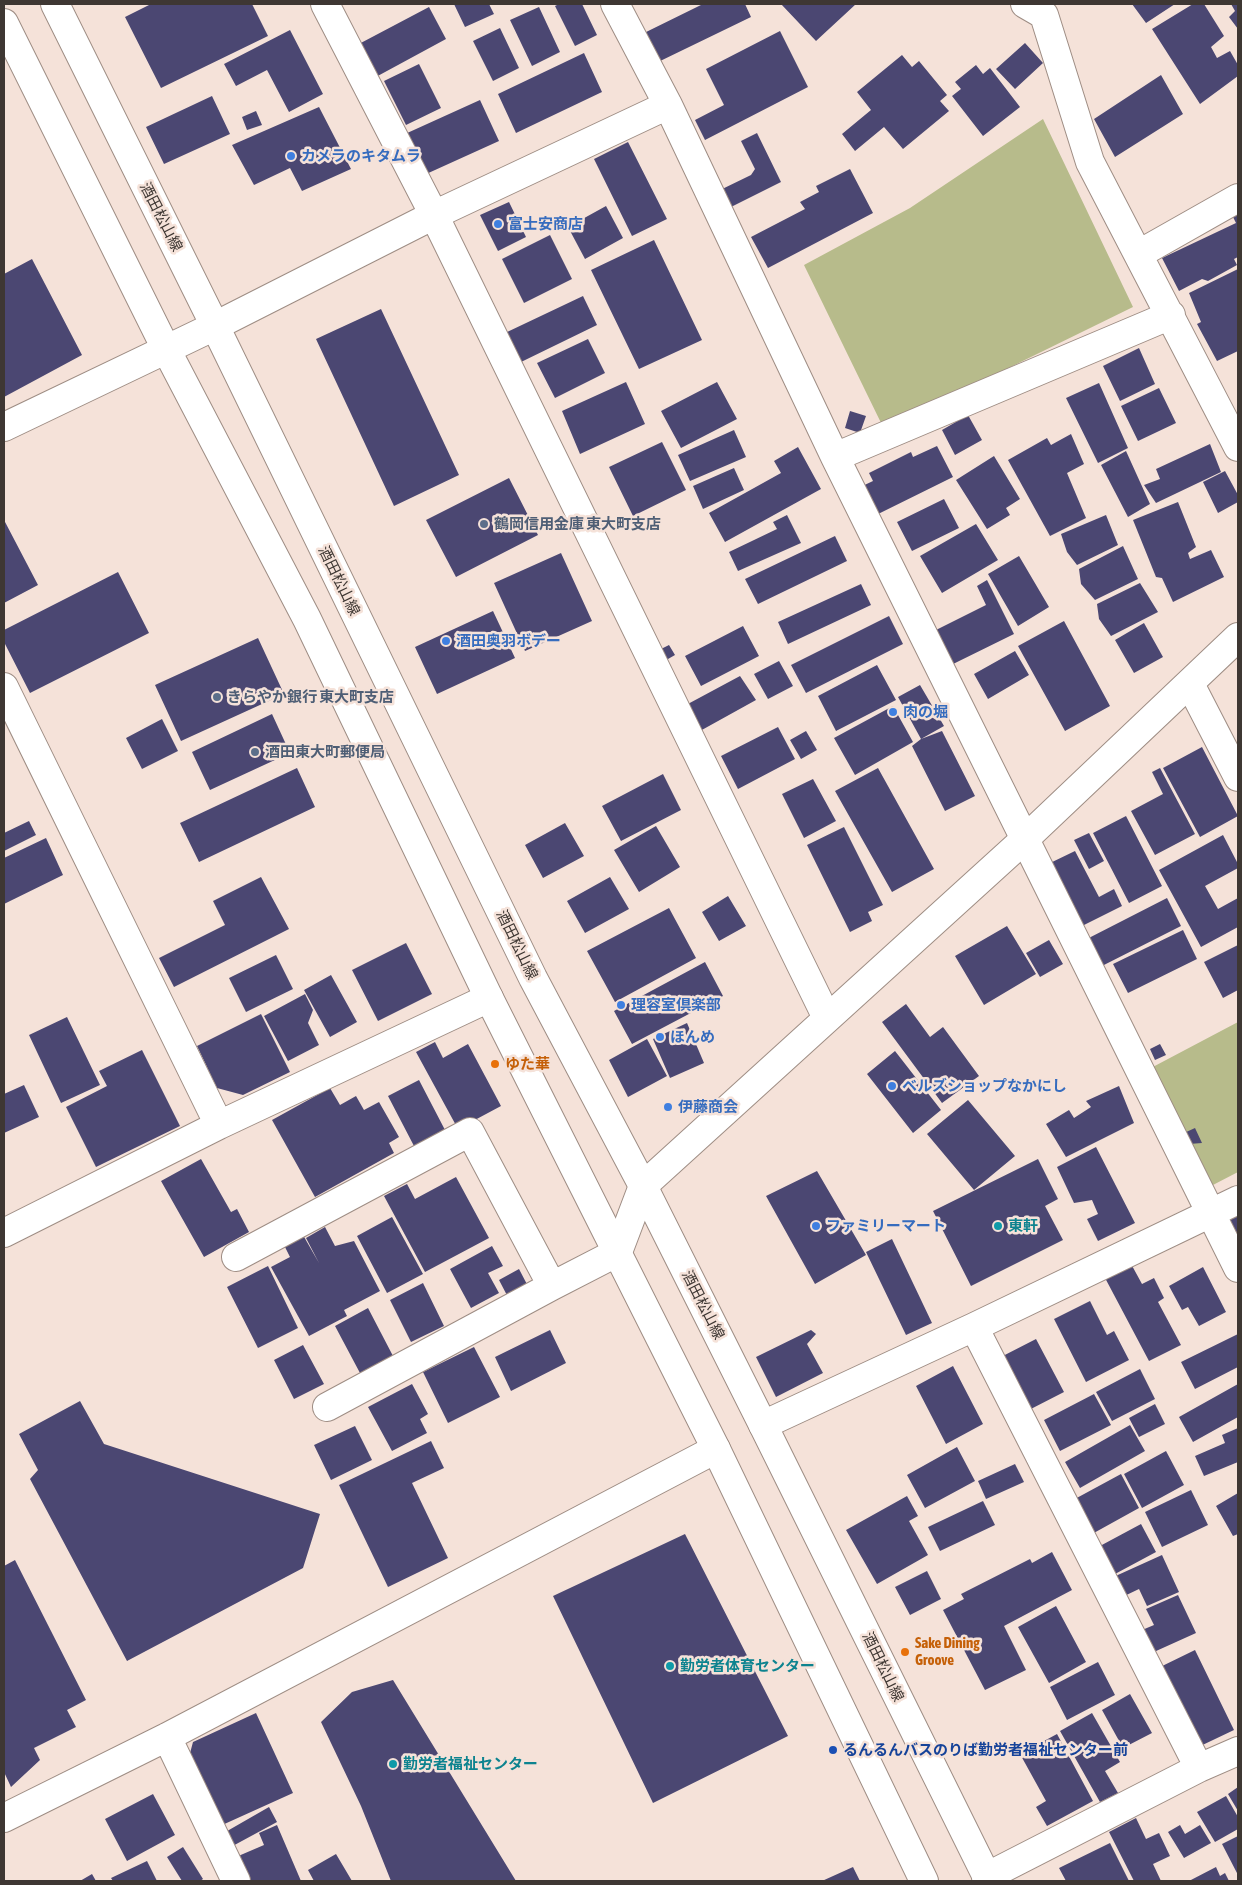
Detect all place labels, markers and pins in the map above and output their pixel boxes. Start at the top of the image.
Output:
place label: カメラのキタムラ [301,147,421,165]
marker: カメラのキタムラ [285,150,297,162]
place label: 富士安商店 [508,215,583,233]
marker: 富士安商店 [492,218,504,230]
place label: 鶴岡信用金庫 東大町支店 [494,515,661,533]
marker: 鶴岡信用金庫 東大町支店 [478,518,490,530]
place label: 酒田奥羽ボデー [456,632,561,650]
marker: 酒田奥羽ボデー [440,635,452,647]
place label: きらやか銀行 東大町支店 [227,688,394,706]
marker: きらやか銀行 東大町支店 [211,691,223,703]
place label: 肉の堀 [903,703,948,721]
marker: 肉の堀 [887,706,899,718]
place label: 酒田東大町郵便局 [265,743,385,761]
marker: 酒田東大町郵便局 [249,746,261,758]
place label: 理容室倶楽部 [631,996,721,1014]
marker: 理容室倶楽部 [615,999,627,1011]
place label: ほんめ [670,1028,715,1046]
marker: ほんめ [654,1031,666,1043]
place label: ゆた華 [505,1055,550,1073]
marker: ゆた華 [489,1058,501,1070]
place label: ベルズショップなかにし [902,1077,1067,1095]
marker: ベルズショップなかにし [886,1080,898,1092]
place label: 伊藤商会 [678,1098,738,1116]
marker: 伊藤商会 [662,1101,674,1113]
place label: ファミリーマート [826,1217,946,1235]
place label: 東軒 [1008,1217,1038,1235]
marker: ファミリーマート [810,1220,822,1232]
marker: 東軒 [992,1220,1004,1232]
place label: Sake Dining Groove [915,1634,980,1669]
marker: Sake Dining Groove [899,1646,911,1658]
place label: 勤労者体育センター [680,1657,815,1675]
marker: 勤労者体育センター [664,1660,676,1672]
place label: るんるんバスのりば勤労者福祉センター前 [843,1741,1128,1759]
marker: るんるんバスのりば勤労者福祉センター前 [827,1744,839,1756]
place label: 勤労者福祉センター [403,1755,538,1773]
marker: 勤労者福祉センター [387,1758,399,1770]

